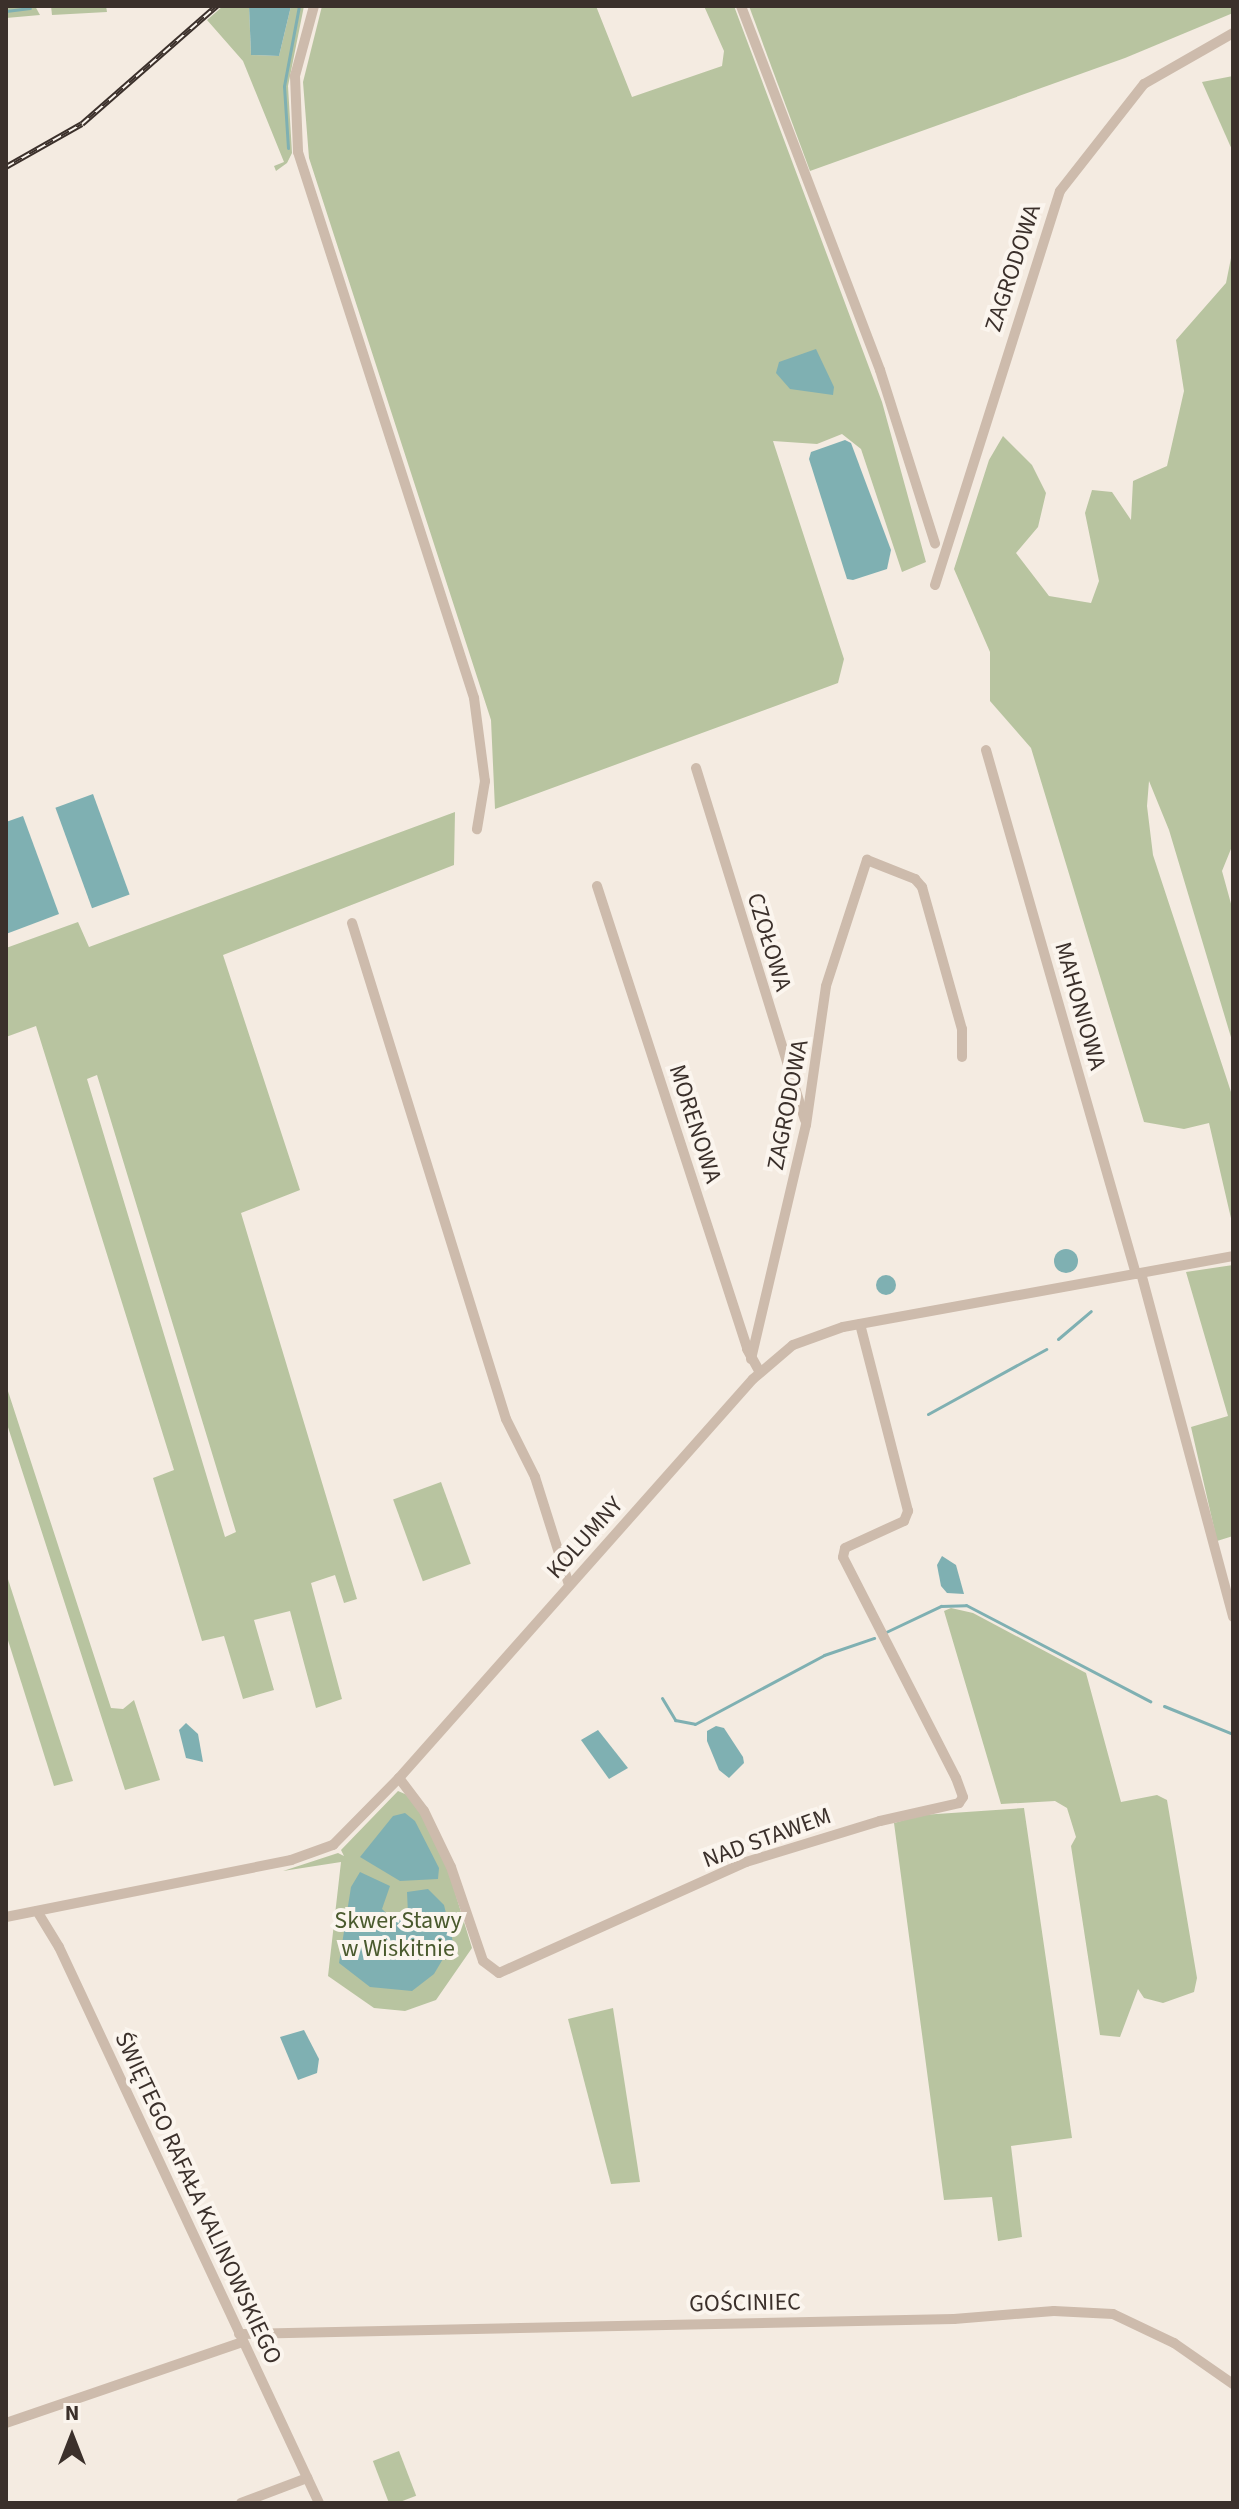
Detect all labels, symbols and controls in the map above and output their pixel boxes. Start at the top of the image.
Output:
street label: ZAGRODOWA [979,201,1047,335]
street label: CZOŁOWA [740,890,798,994]
street label: MAHONIOWA [1048,939,1112,1073]
street label: ZAGRODOWA [761,1037,815,1173]
street label: MORENOWA [662,1061,728,1187]
street label: KOLUMNY [541,1491,629,1585]
street label: NAD STAWEM [699,1801,835,1875]
park label: Skwer Stawy w Wiskitnie [334,1907,462,1963]
street label: ŚWIĘTEGO RAFAŁA KALINOWSKIEGO [108,2027,288,2369]
street label: GOŚCINIEC [689,2288,801,2318]
north arrow [32,2397,112,2477]
text: N [65,2397,79,2429]

